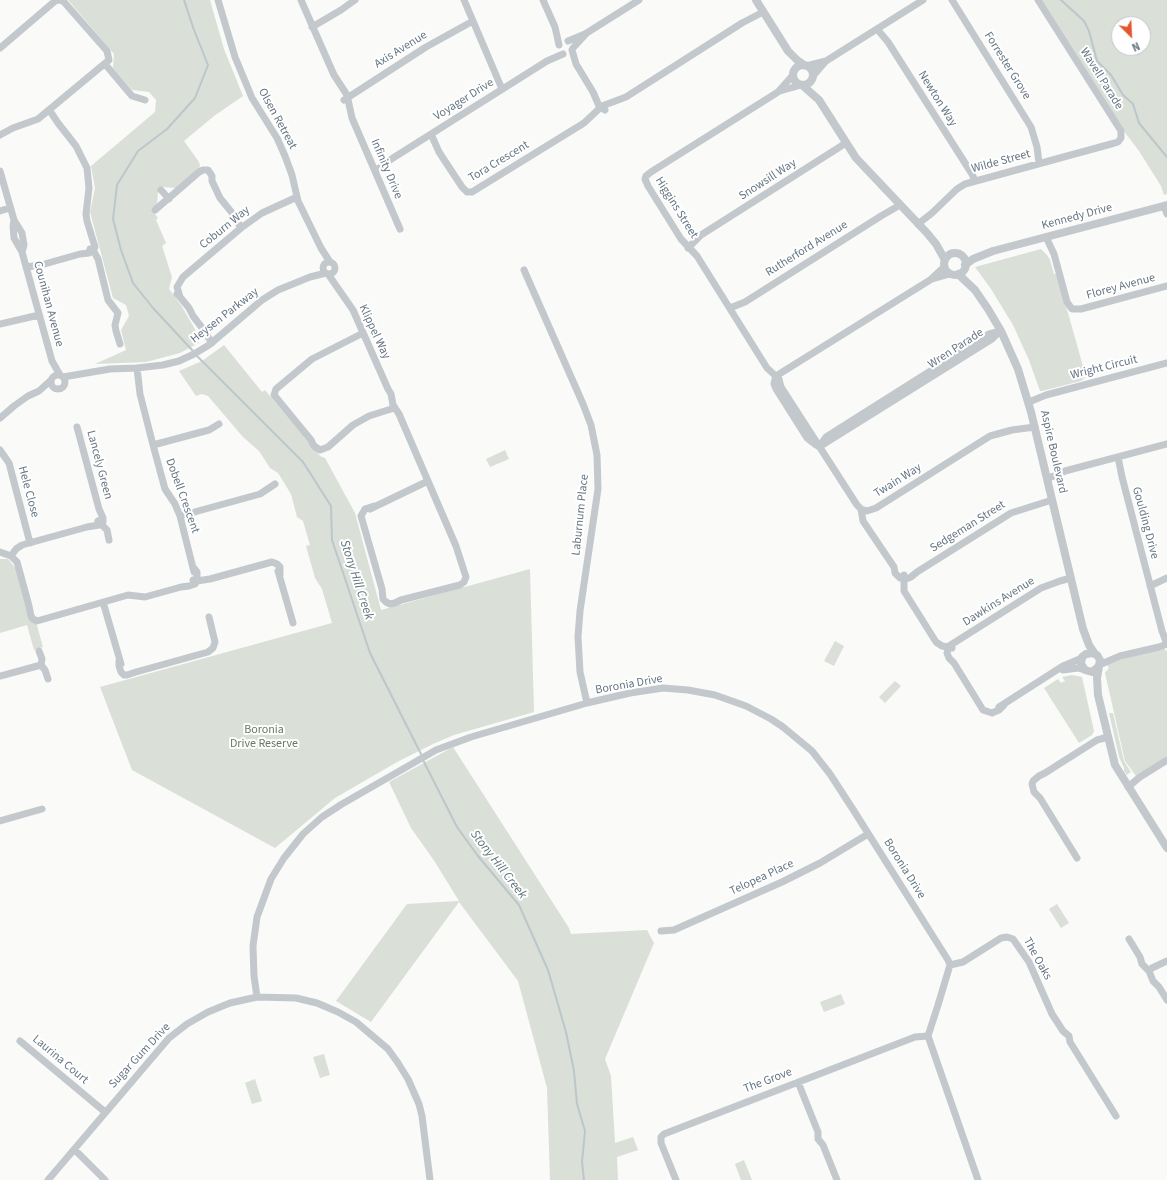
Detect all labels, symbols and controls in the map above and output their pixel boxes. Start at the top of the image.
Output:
north arrow [1111,16,1151,56]
street label: Axis Avenue [372,28,430,72]
street label: Forrester Grove [980,30,1034,102]
text: N [1129,38,1142,55]
street label: Wavell Parade [1076,45,1126,113]
street label: Newton Way [914,69,960,129]
street label: Voyager Drive [431,76,497,124]
street label: Olsen Retreat [254,86,300,152]
street label: Infinity Drive [367,137,405,201]
street label: Tora Crescent [466,138,532,186]
street label: Wilde Street [970,147,1032,177]
street label: Snowsill Way [737,156,799,204]
street label: Higgins Street [651,175,701,241]
street label: Kennedy Drive [1040,201,1114,233]
street label: Coburn Way [197,203,253,253]
street label: Rutherford Avenue [763,218,851,280]
street label: Counihan Avenue [30,260,66,348]
street label: Florey Avenue [1085,271,1157,303]
street label: Heysen Parkway [188,285,262,347]
street label: Klippel Way [355,302,393,362]
street label: Wren Parade [926,326,986,372]
street label: Wright Circuit [1069,353,1139,383]
street label: Aspire Boulevard [1036,409,1070,495]
street label: Lancely Green [83,429,115,501]
street label: Dobell Crescent [162,457,202,535]
street label: Twain Way [872,461,924,501]
street label: Hele Close [14,465,42,519]
street label: Laburnum Place [570,474,592,556]
street label: Goulding Drive [1128,485,1162,561]
street label: Sedgeman Street [928,498,1008,556]
water label: Stony Hill Creek [336,538,376,622]
street label: Dawkins Avenue [960,574,1038,630]
street label: Boronia Drive [594,672,664,698]
park label: Boronia Drive Reserve [230,723,298,751]
water label: Stony Hill Creek [466,828,530,902]
street label: Boronia Drive [880,836,928,902]
street label: Telopea Place [728,857,796,899]
street label: The Oaks [1019,935,1055,983]
street label: Sugar Gum Drive [106,1020,174,1092]
street label: Laurina Court [29,1032,91,1088]
street label: The Grove [742,1065,794,1097]

